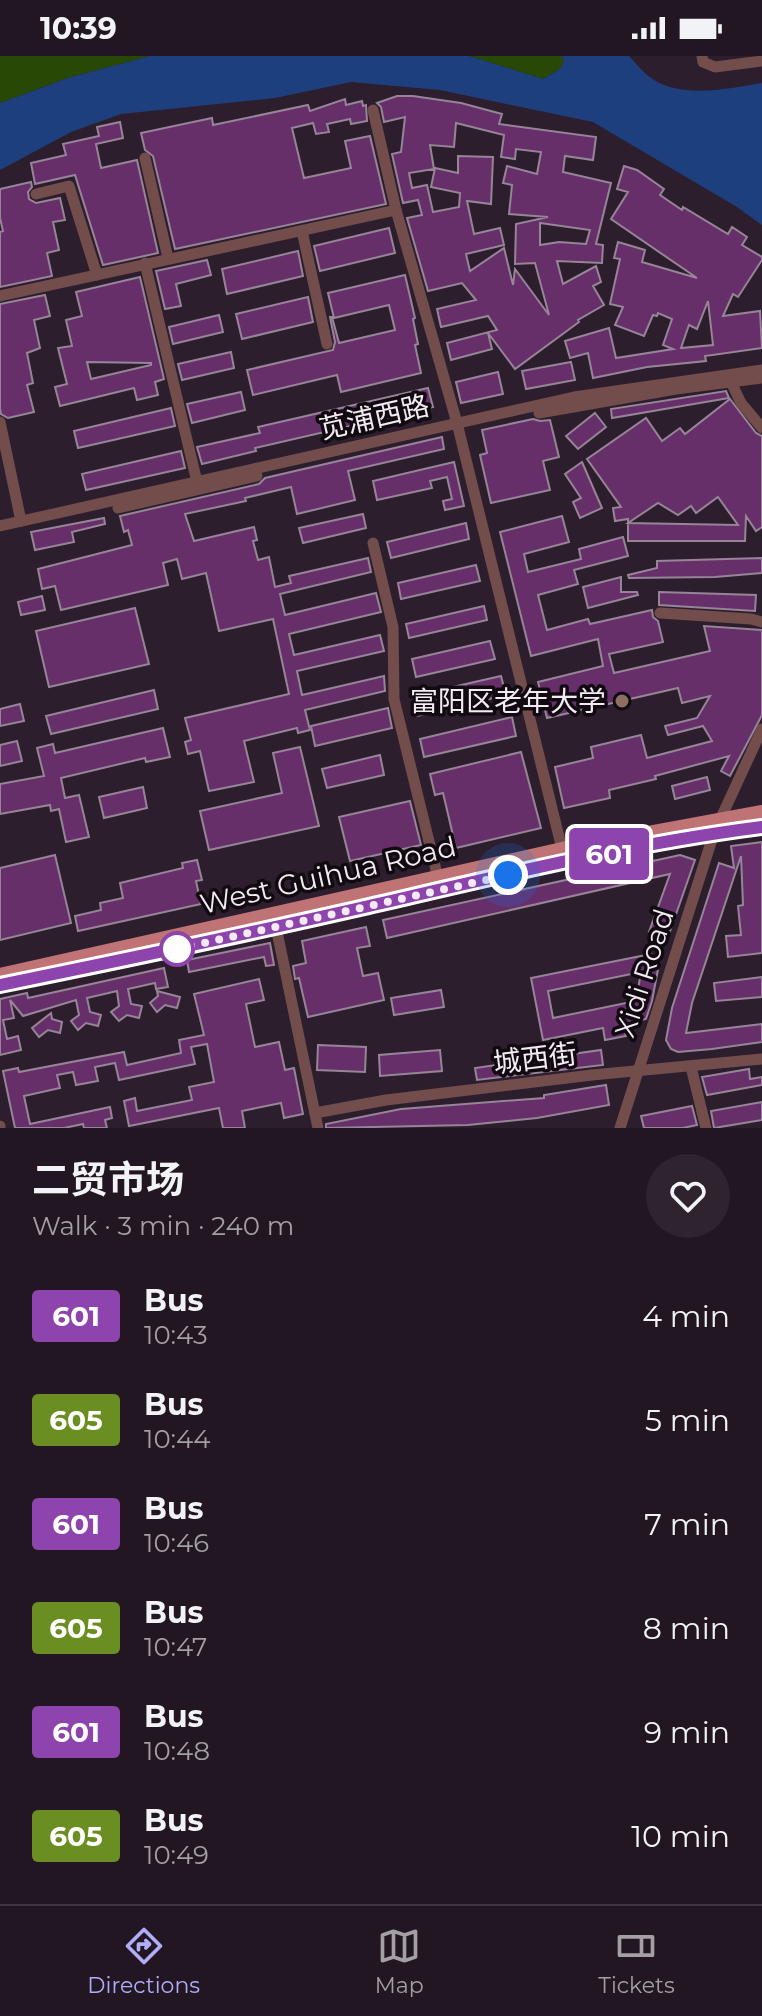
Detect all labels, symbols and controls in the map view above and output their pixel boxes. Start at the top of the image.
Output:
text: 10:39 [40,10,117,47]
street label: 苋浦西路 [316,388,432,446]
place label: 富阳区老年大学 [410,684,606,718]
marker: 富阳区老年大学 [613,692,631,710]
line badge: 601 [563,828,655,880]
street label: West Guihua Road [197,829,459,921]
text: 601 [585,837,633,871]
your location [488,855,528,895]
street label: Xidi Road [607,905,681,1041]
unlabelled marker [160,932,194,966]
street label: 城西街 [491,1036,579,1080]
button: heart [646,1154,730,1238]
text: 二贸市场 [32,1156,184,1203]
text: Walk · 3 min · 240 m [32,1210,294,1242]
text: Bus [144,1282,204,1319]
text: 4 min [642,1298,730,1335]
text: 601 [52,1299,100,1333]
text: 10:43 [144,1319,208,1351]
text: Bus [144,1386,204,1423]
text: 5 min [645,1402,730,1439]
text: 605 [49,1403,103,1437]
text: 10:44 [144,1423,210,1455]
text: Bus [144,1490,204,1527]
text: 7 min [644,1506,730,1543]
text: 601 [52,1507,100,1541]
text: 10:46 [144,1527,209,1559]
text: Bus [144,1594,204,1631]
text: 8 min [643,1610,730,1647]
text: 605 [49,1611,103,1645]
text: 10:47 [144,1631,207,1663]
text: Bus [144,1698,204,1735]
text: 9 min [644,1714,730,1751]
text: 601 [52,1715,100,1749]
text: 10:48 [144,1735,210,1767]
text: Bus [144,1802,204,1839]
text: 10 min [631,1818,730,1855]
text: 605 [49,1819,103,1853]
text: 10:49 [144,1839,209,1871]
tab: Directions [87,1924,200,1999]
tab: Map [375,1924,424,1999]
tab: Tickets [598,1924,675,1999]

